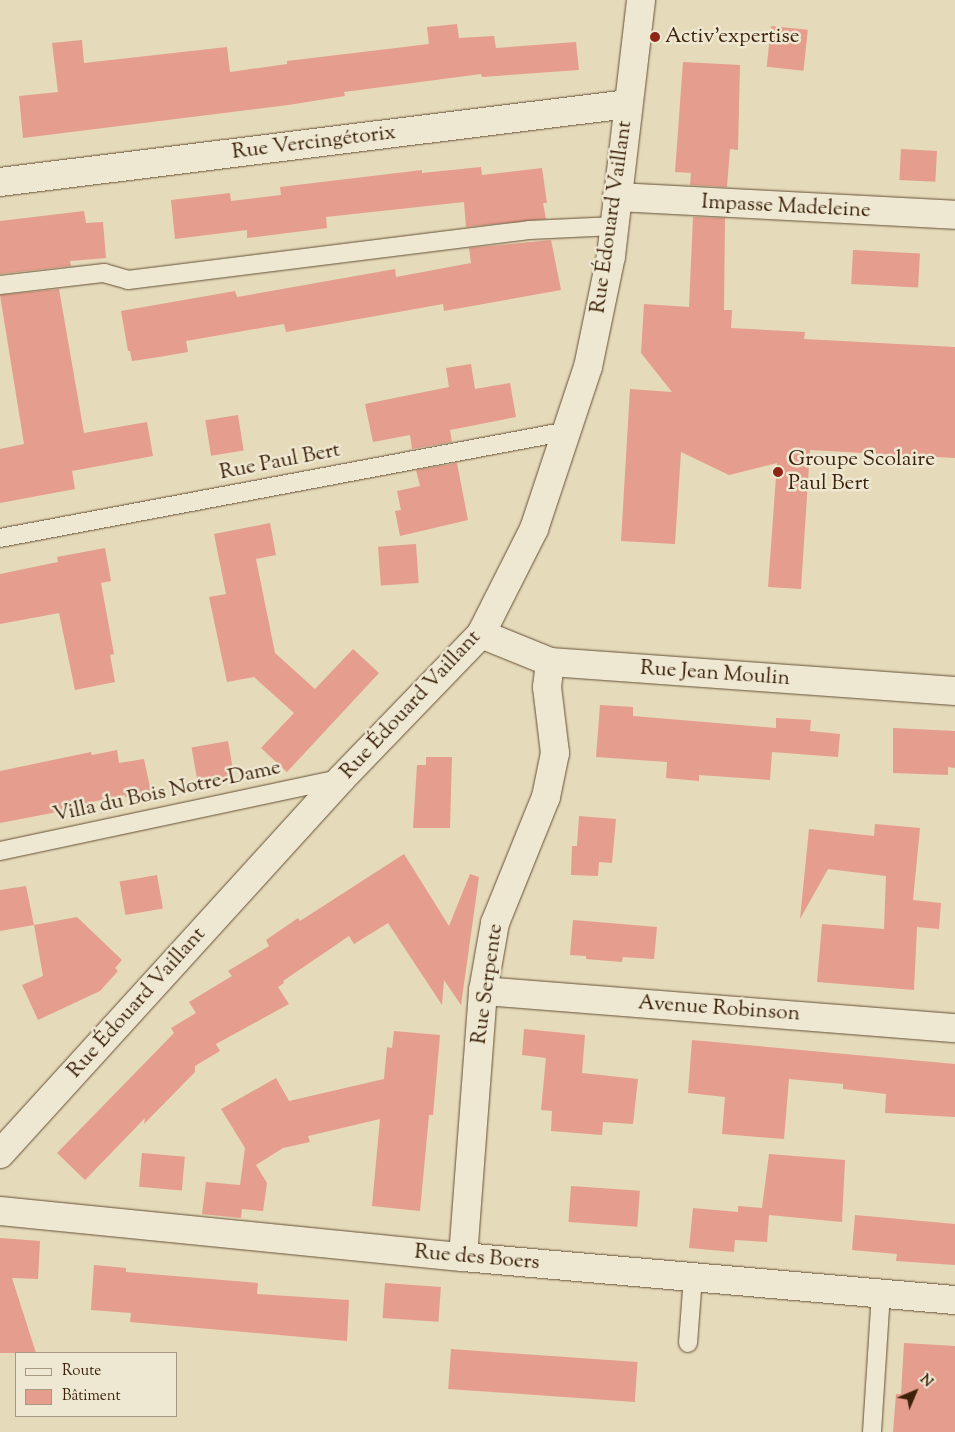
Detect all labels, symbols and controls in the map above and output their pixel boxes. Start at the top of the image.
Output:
place label: Activ'expertise [665,24,800,50]
marker: Activ'expertise [649,31,661,43]
street label: Rue Édouard Vaillant [586,119,638,315]
street label: Rue Vercingétorix [231,120,397,166]
street label: Impasse Madeleine [701,190,871,224]
street label: Rue Paul Bert [218,438,342,486]
place label: Groupe Scolaire Paul Bert [788,447,935,497]
marker: Groupe Scolaire Paul Bert [772,466,784,478]
street label: Rue Édouard Vaillant [335,625,487,785]
street label: Rue Jean Moulin [639,656,791,692]
street label: Villa du Bois Notre-Dame [51,756,283,828]
street label: Rue Édouard Vaillant [63,922,211,1084]
street label: Rue Serpente [467,922,509,1046]
street label: Avenue Robinson [637,991,801,1027]
street label: Rue des Boers [413,1240,541,1276]
legend [15,1352,178,1417]
text: Route [62,1361,101,1382]
north arrow [890,1367,940,1417]
text: N [915,1370,937,1392]
text: Bâtiment [62,1386,121,1407]

